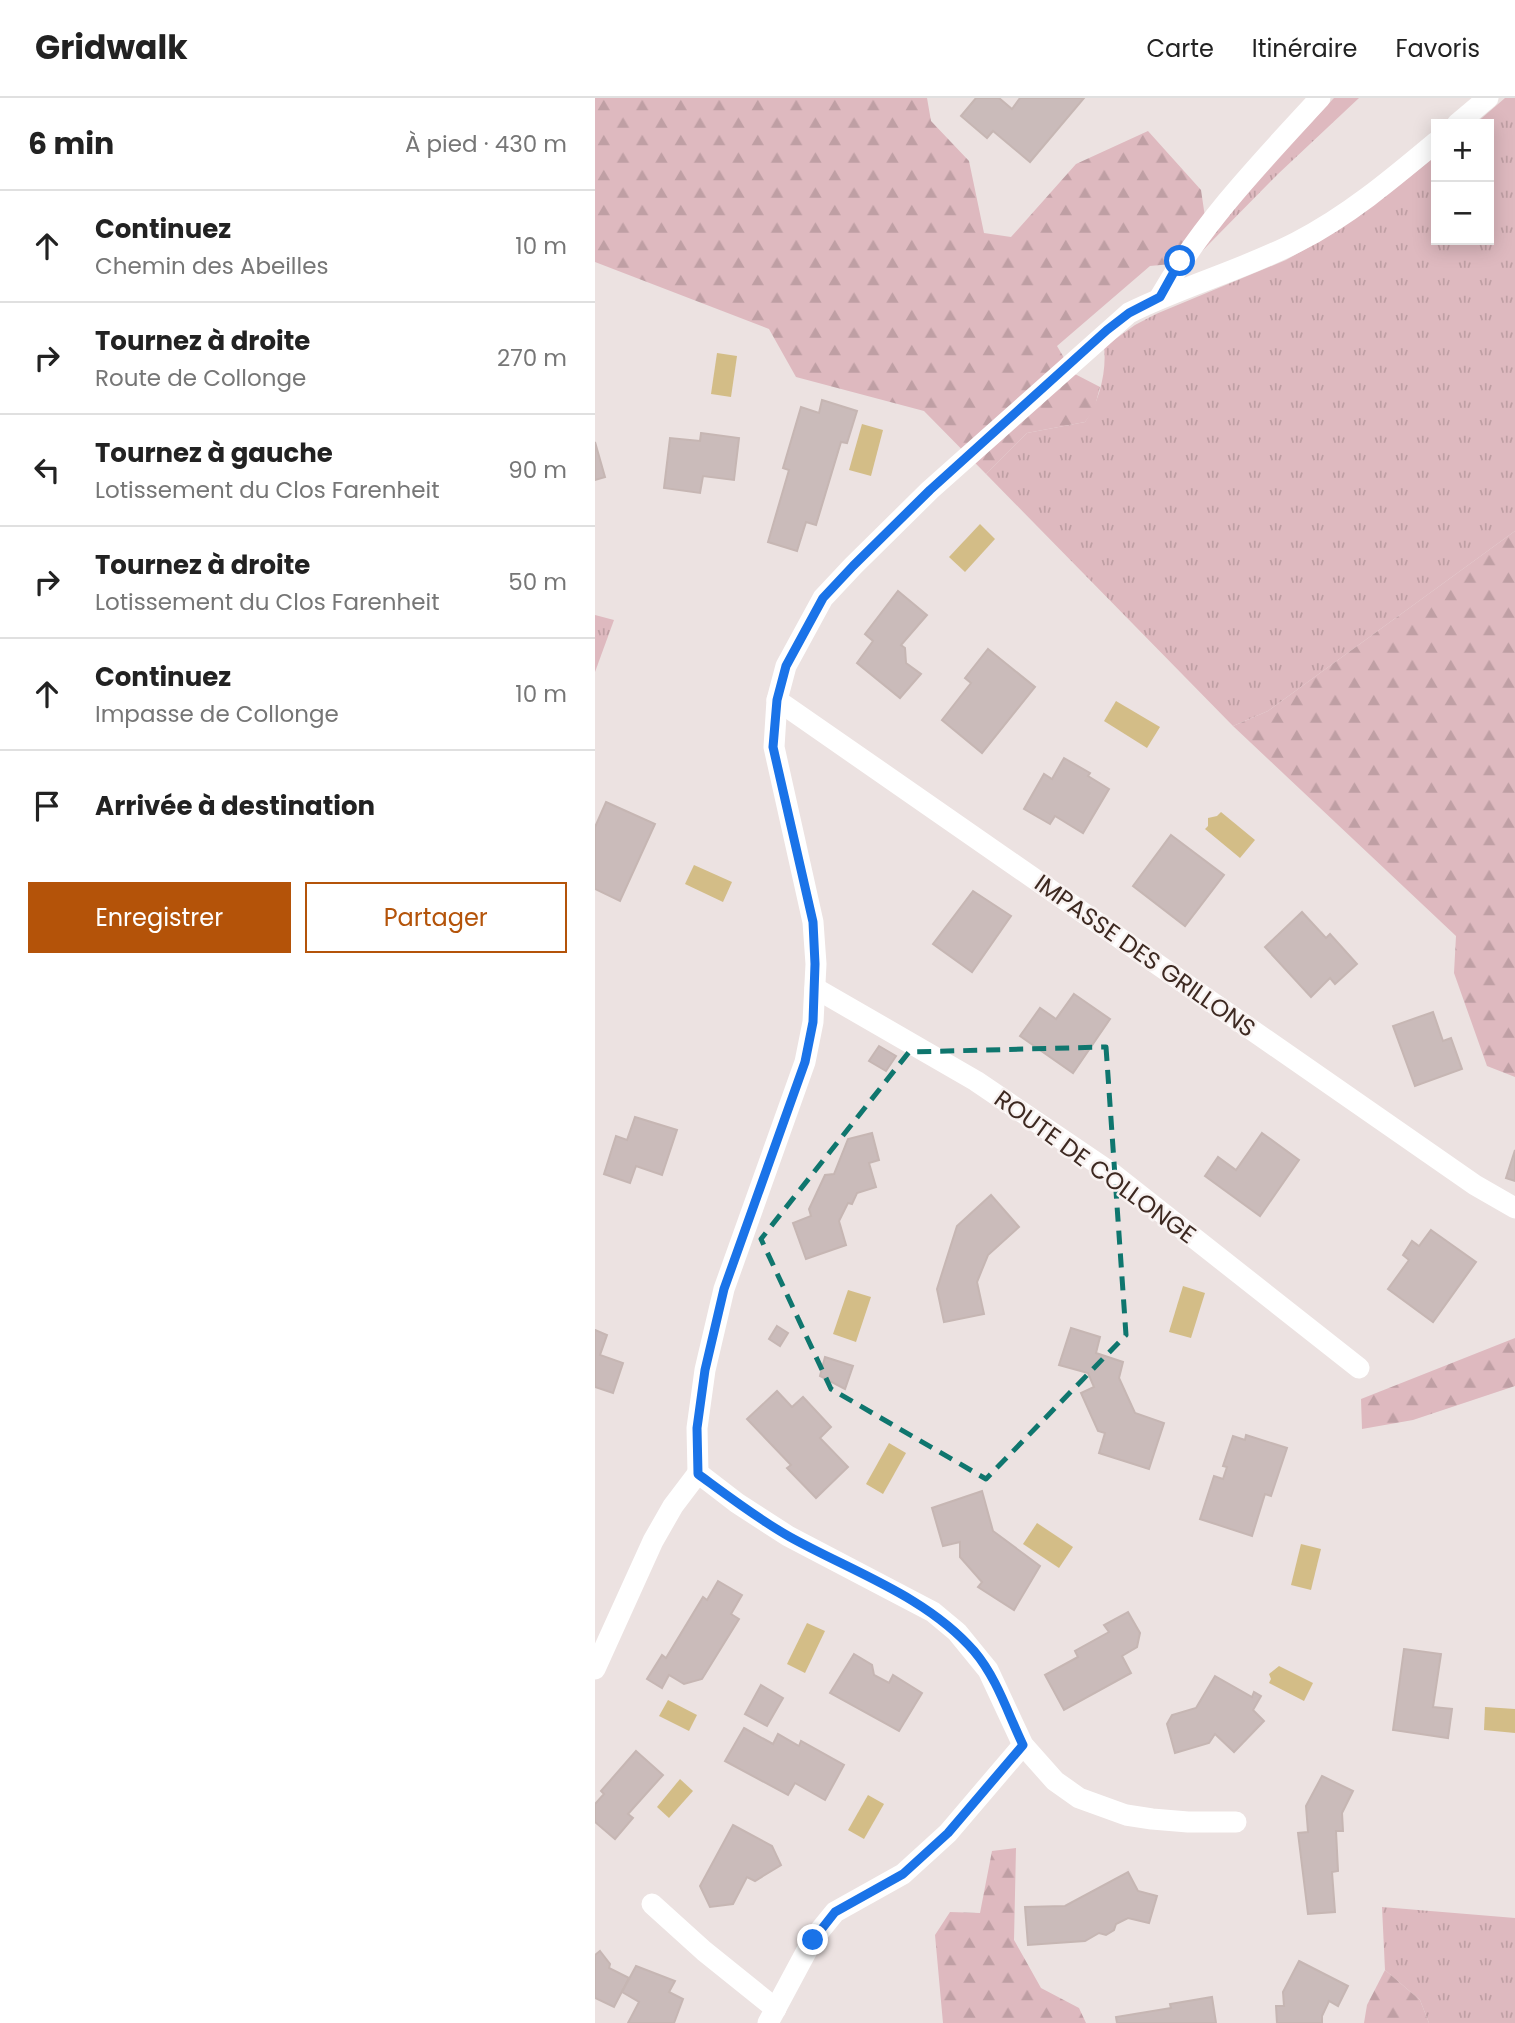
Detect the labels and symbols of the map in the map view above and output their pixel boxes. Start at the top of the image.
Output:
route start [1164,245,1195,276]
street label: IMPASSE DES GRILLONS [1028,867,1262,1045]
street label: ROUTE DE COLLONGE [988,1082,1203,1251]
route end [797,1924,828,1955]

